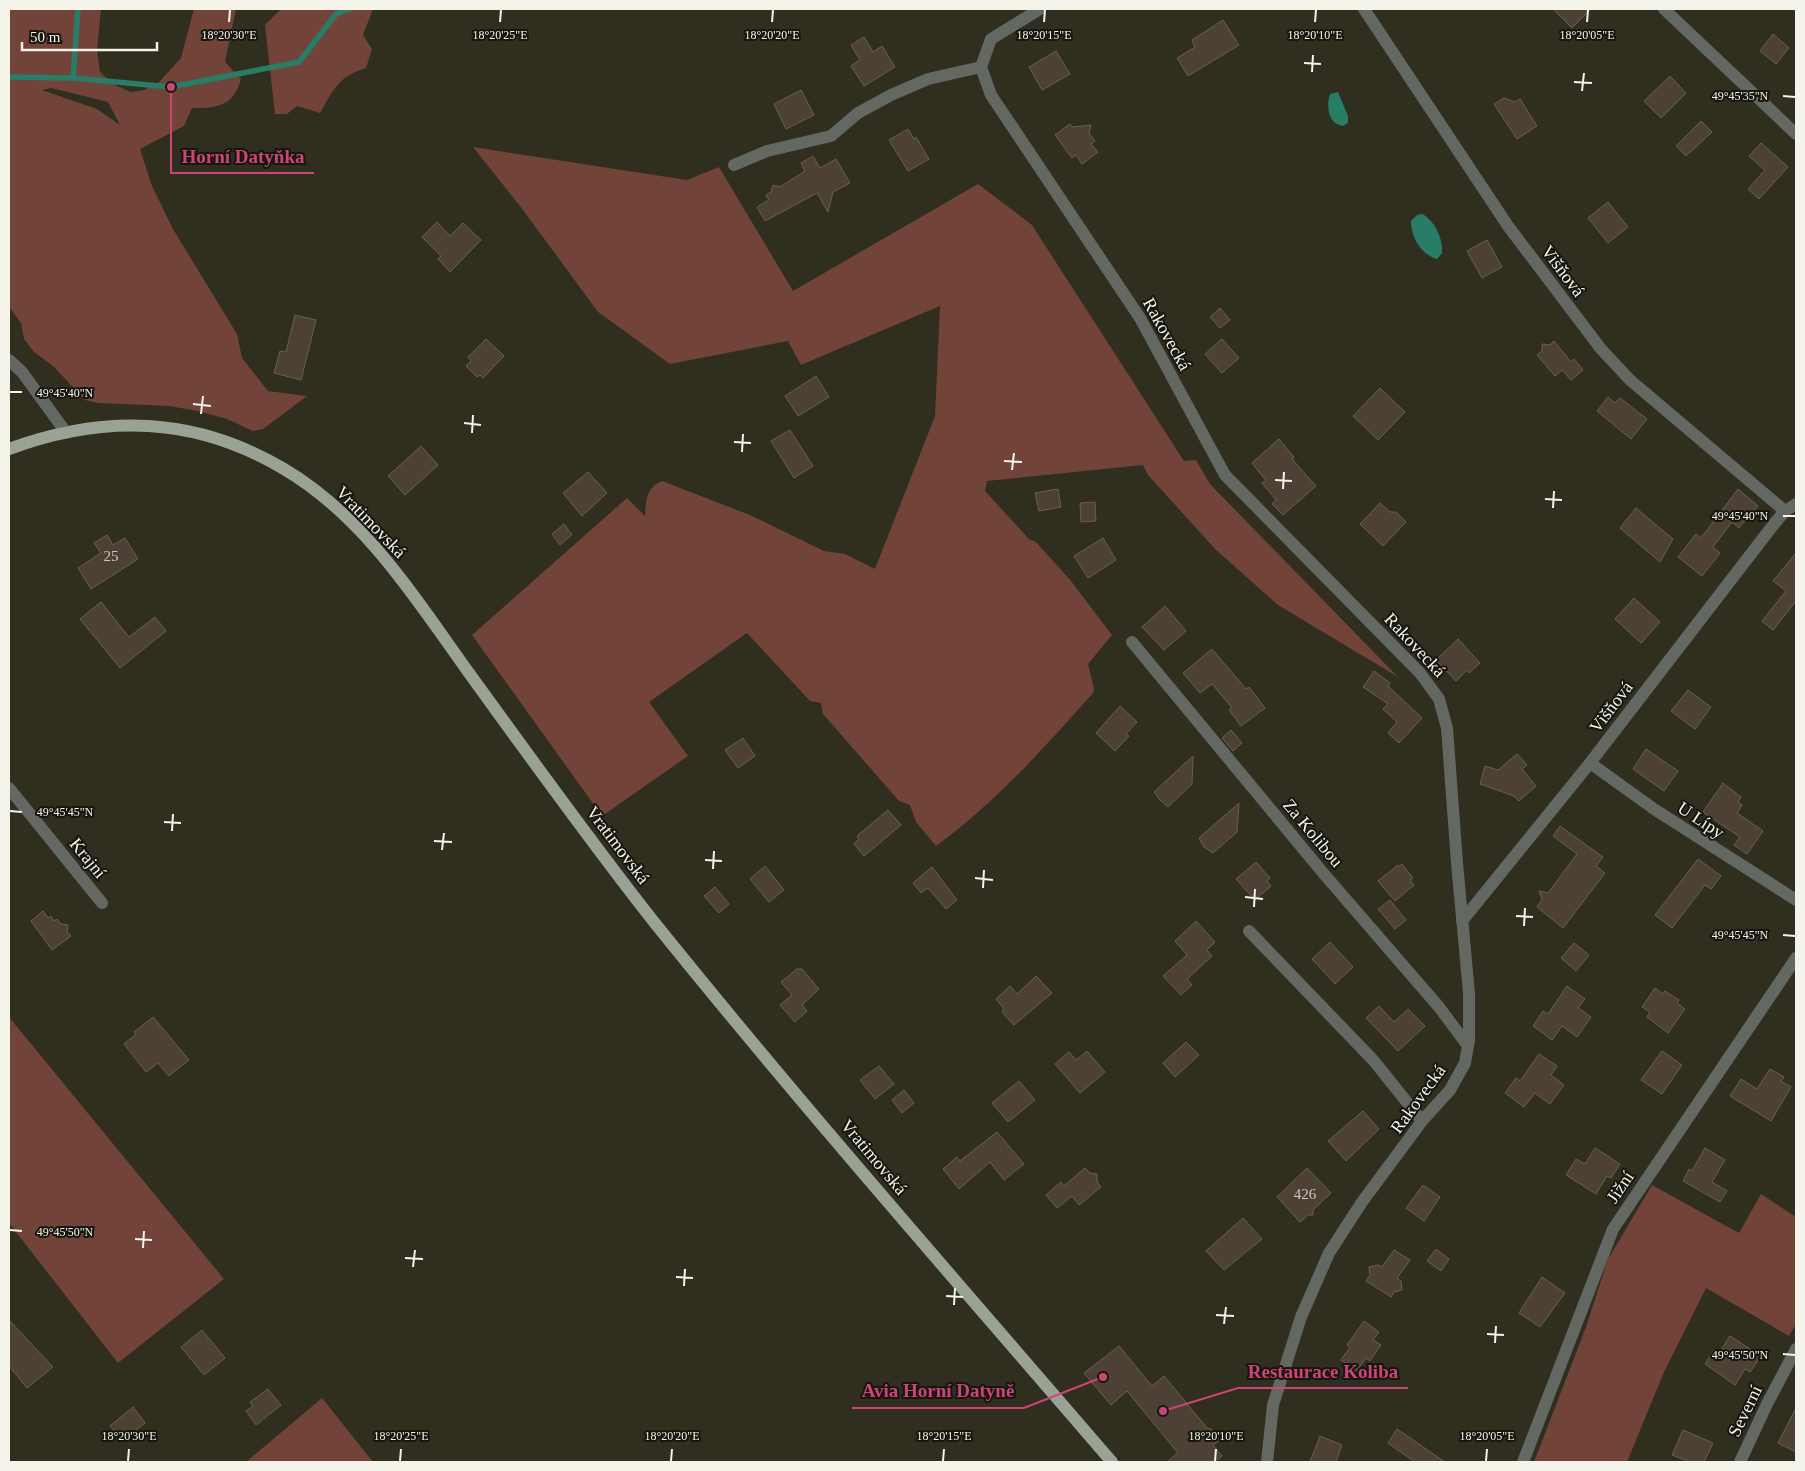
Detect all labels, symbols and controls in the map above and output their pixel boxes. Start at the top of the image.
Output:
scale bar [22,20,158,52]
text: 18°20'30"E [201,28,257,42]
text: 18°20'25"E [472,28,528,42]
text: 18°20'20"E [744,28,800,42]
text: 18°20'15"E [1016,28,1072,42]
text: 18°20'10"E [1287,28,1343,42]
text: 18°20'05"E [1559,28,1615,42]
text: 50 m [30,29,61,45]
text: 49°45'35"N [1712,89,1769,103]
callout: Horní Datyňka [171,139,314,173]
text: Horní Datyňka [182,146,305,167]
street label: Višňová [1537,241,1589,301]
street label: Rakovecká [1139,294,1195,374]
text: 49°45'40"N [37,386,94,400]
street label: Vratimovská [332,482,410,562]
text: 49°45'40"N [1712,509,1769,523]
house number: 25 [104,548,119,564]
street label: Rakovecká [1380,609,1450,681]
street label: Višňová [1585,677,1637,737]
street label: Za Kolibou [1279,795,1347,871]
street label: U Lípy [1674,798,1728,842]
street label: Vratimovská [582,802,654,888]
text: 49°45'45"N [37,805,94,819]
street label: Krajní [66,834,110,882]
text: 49°45'45"N [1712,928,1769,942]
street label: Rakovecká [1386,1061,1450,1137]
street label: Vratimovská [837,1115,911,1199]
street label: Jižní [1602,1167,1638,1207]
house number: 426 [1294,1186,1317,1202]
text: 49°45'50"N [37,1225,94,1239]
text: 49°45'50"N [1712,1348,1769,1362]
callout: Restaurace Koliba [1238,1354,1408,1388]
text: Restaurace Koliba [1248,1361,1399,1382]
callout: Avia Horní Datyně [852,1374,1024,1408]
text: Avia Horní Datyně [862,1380,1014,1401]
street label: Severní [1724,1382,1766,1440]
text: 18°20'30"E [101,1429,157,1443]
text: 18°20'25"E [373,1429,429,1443]
text: 18°20'20"E [644,1429,700,1443]
text: 18°20'15"E [916,1429,972,1443]
text: 18°20'10"E [1188,1429,1244,1443]
text: 18°20'05"E [1459,1429,1515,1443]

